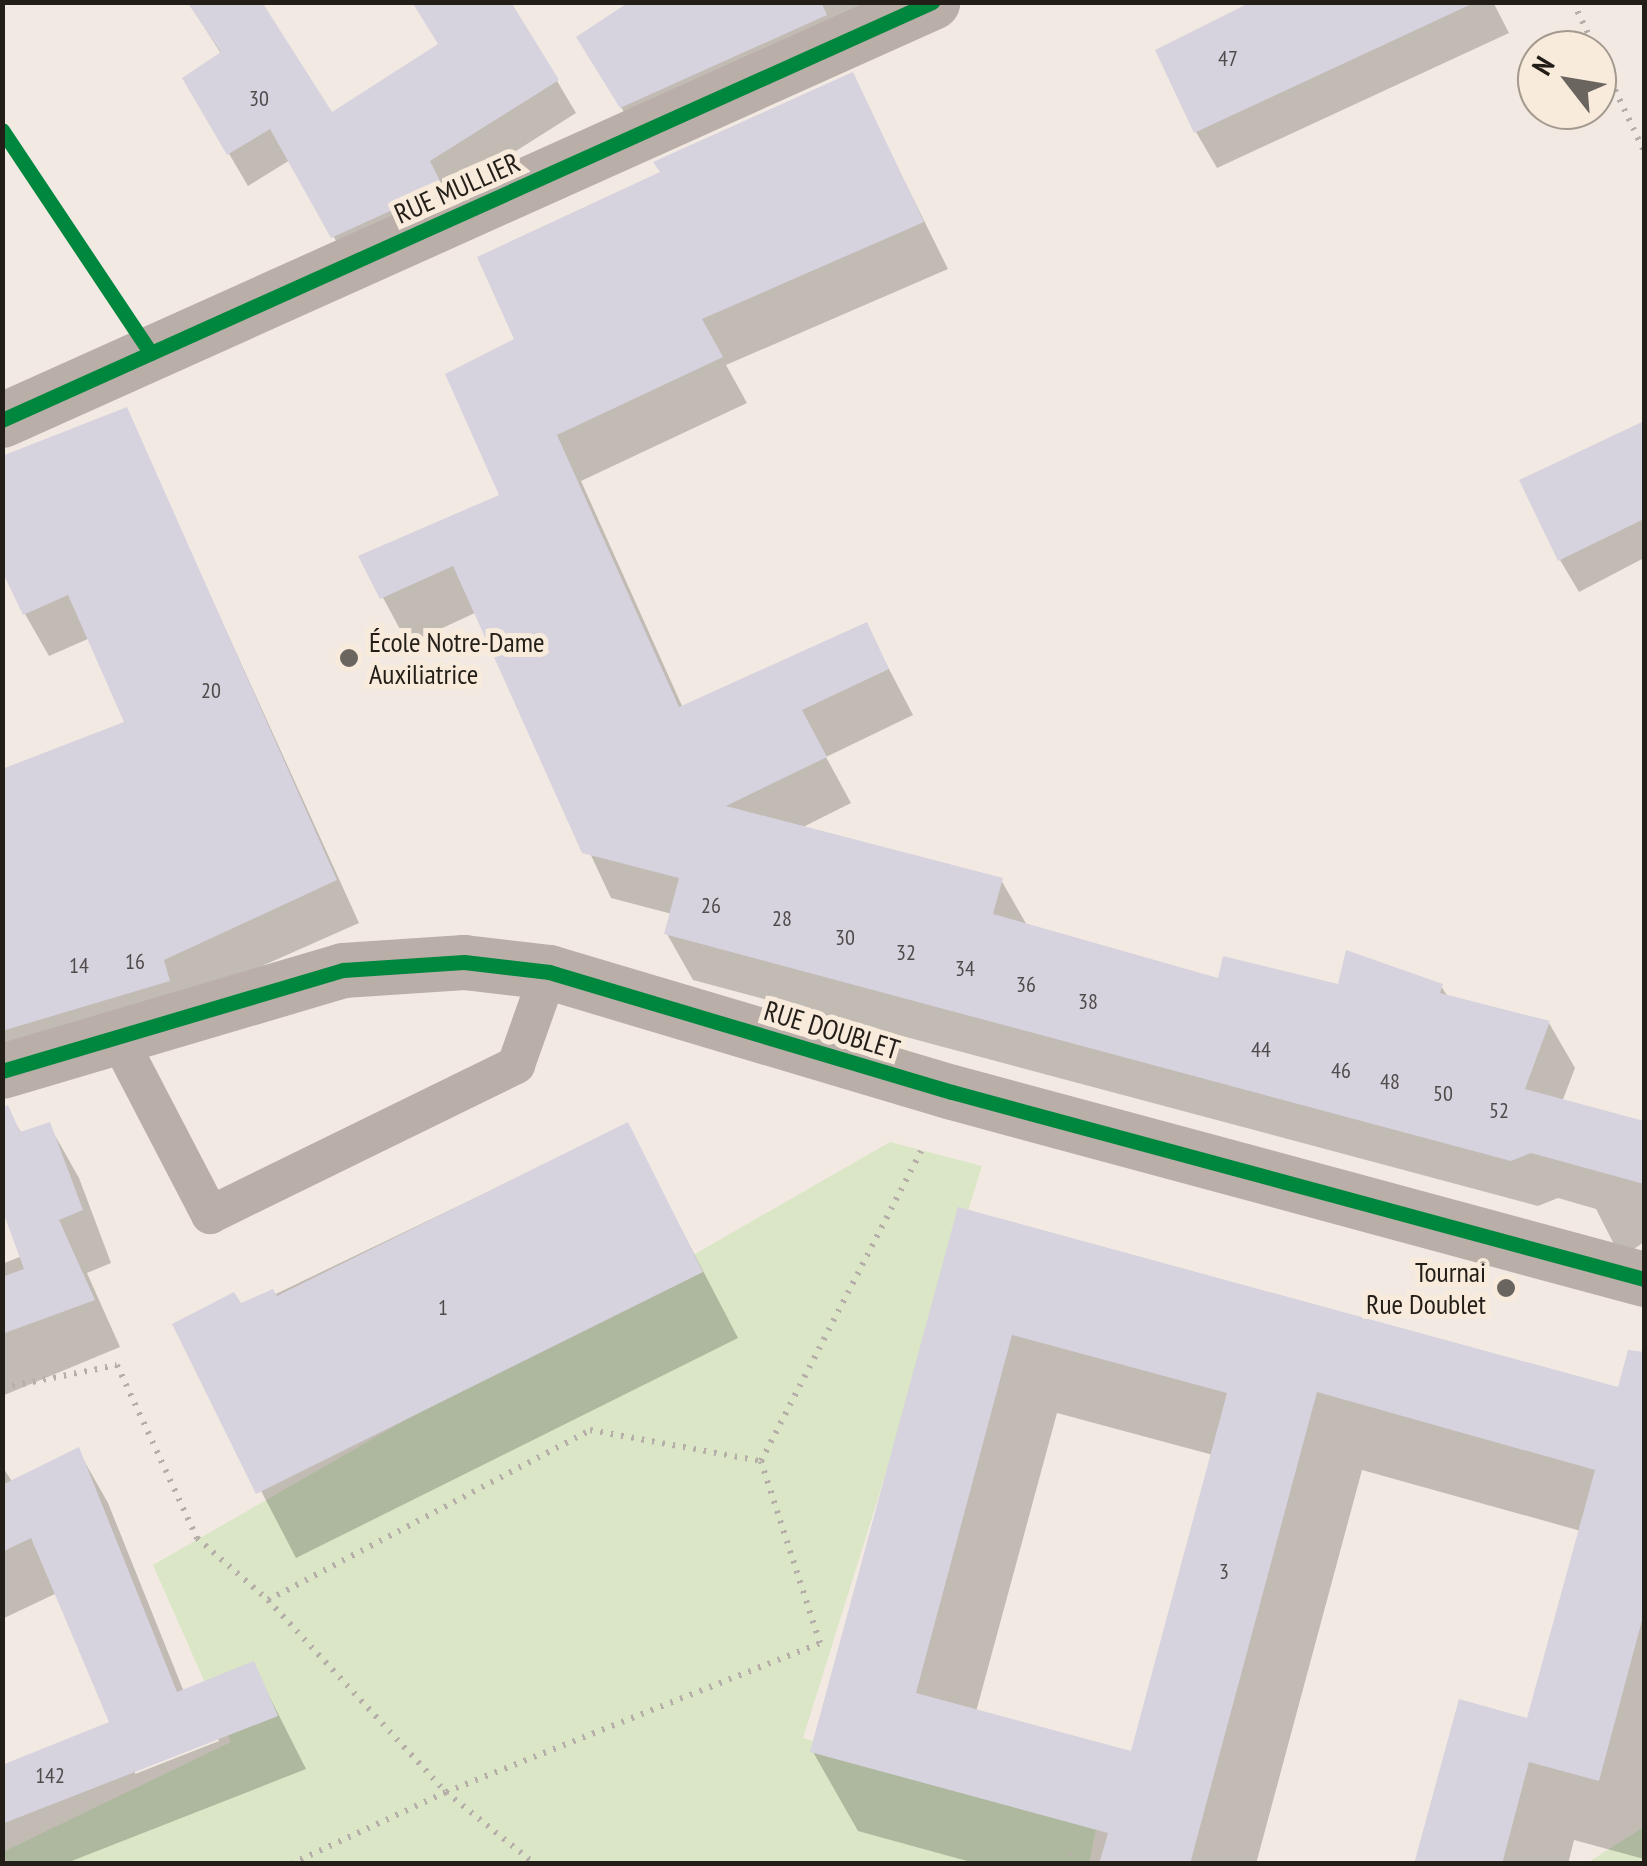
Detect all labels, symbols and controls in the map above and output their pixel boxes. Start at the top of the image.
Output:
north arrow [1517,30,1617,130]
house number: 47 [1218,46,1238,72]
text: N [1523,49,1562,81]
house number: 30 [249,86,269,112]
street label: RUE MULLIER [389,145,525,231]
place label: École Notre-Dame Auxiliatrice [369,625,545,691]
marker: École Notre-Dame Auxiliatrice [338,647,360,669]
house number: 20 [201,678,221,704]
house number: 26 [701,893,721,919]
house number: 28 [772,906,792,932]
house number: 30 [835,925,855,951]
house number: 32 [896,940,916,966]
house number: 16 [125,949,145,975]
house number: 14 [69,953,89,979]
house number: 34 [955,956,975,982]
house number: 36 [1016,972,1036,998]
house number: 38 [1078,989,1098,1015]
street label: RUE DOUBLET [760,993,904,1067]
house number: 44 [1251,1037,1271,1063]
house number: 46 [1331,1058,1351,1084]
house number: 48 [1380,1069,1400,1095]
house number: 50 [1433,1081,1453,1107]
house number: 52 [1489,1098,1509,1124]
place label: Tournai Rue Doublet [1366,1255,1486,1321]
marker: Tournai Rue Doublet [1495,1277,1517,1299]
house number: 1 [438,1295,448,1321]
house number: 3 [1219,1559,1229,1585]
house number: 142 [35,1763,65,1789]

